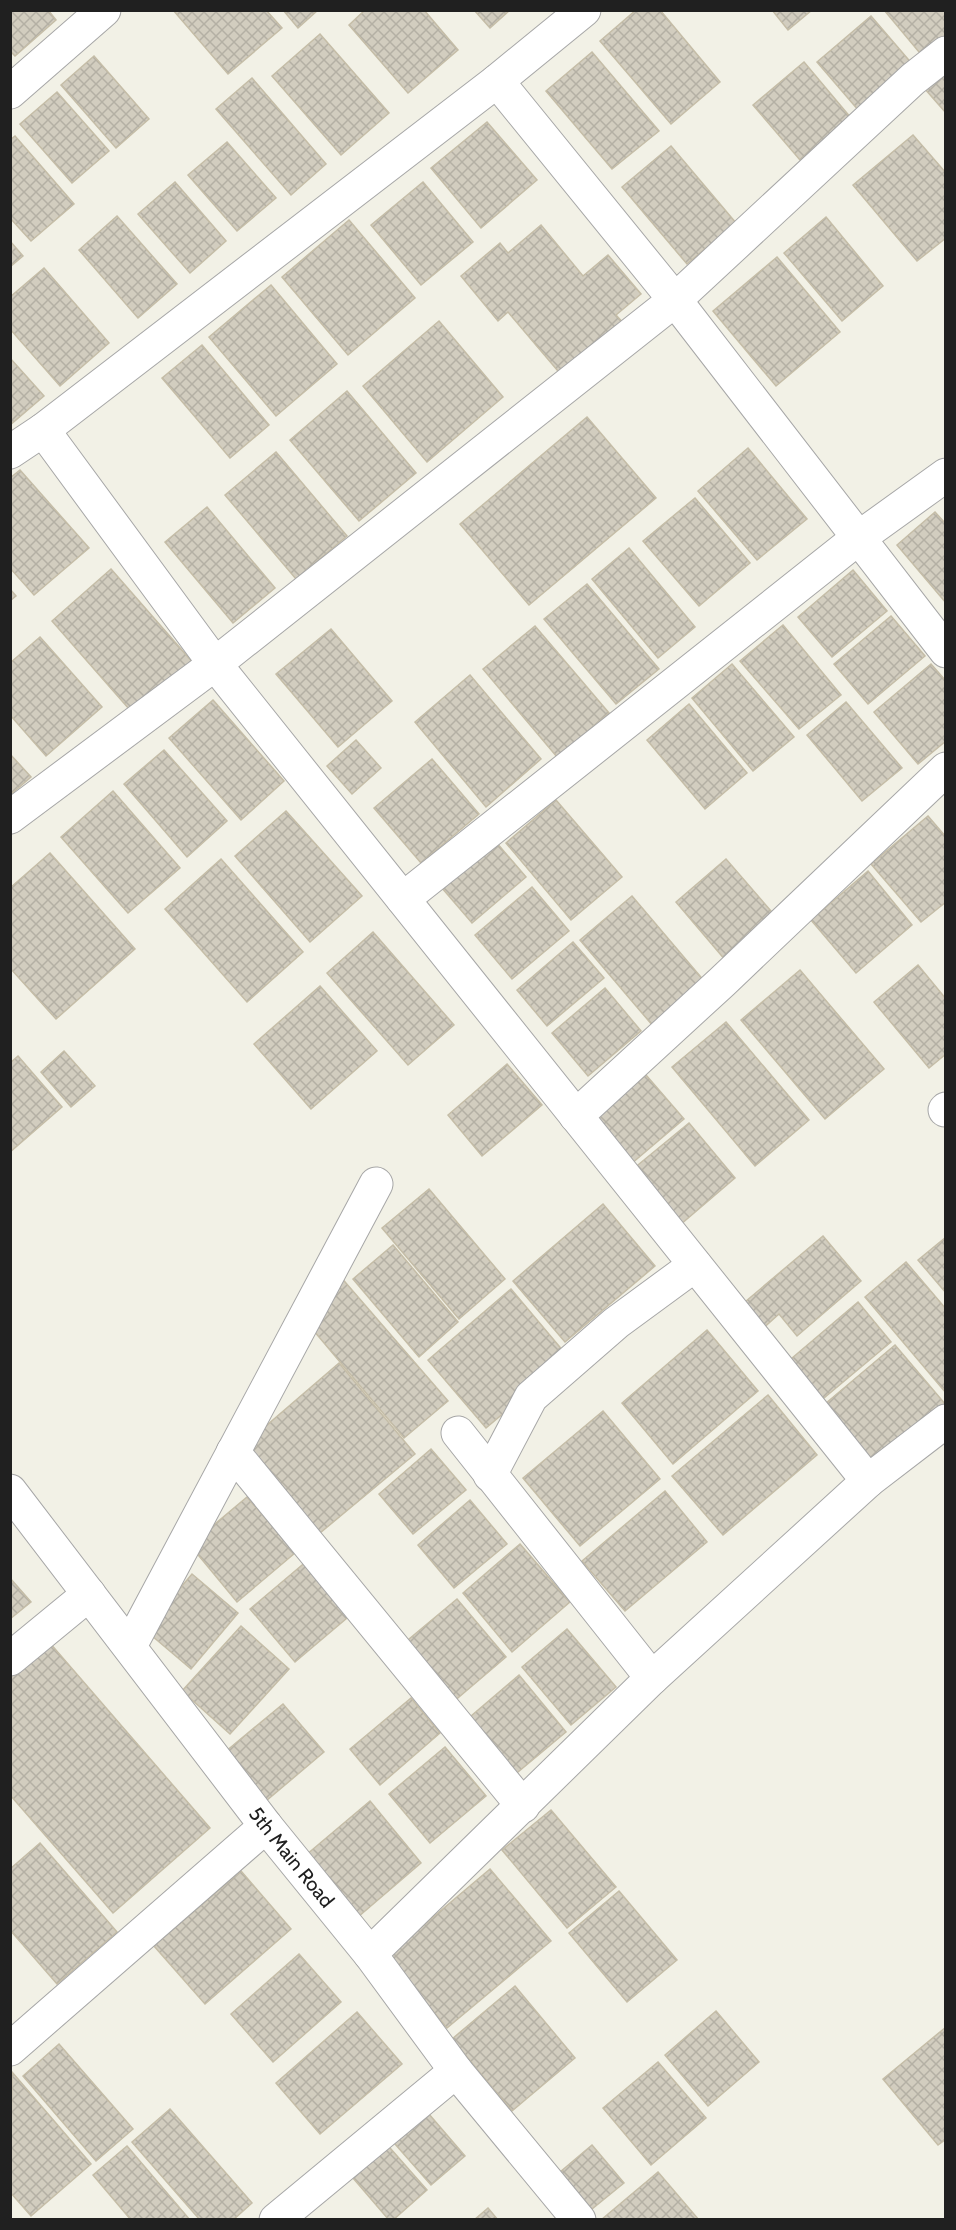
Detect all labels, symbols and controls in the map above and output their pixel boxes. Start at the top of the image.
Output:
street label: 5th Main Road [244,1802,339,1912]

